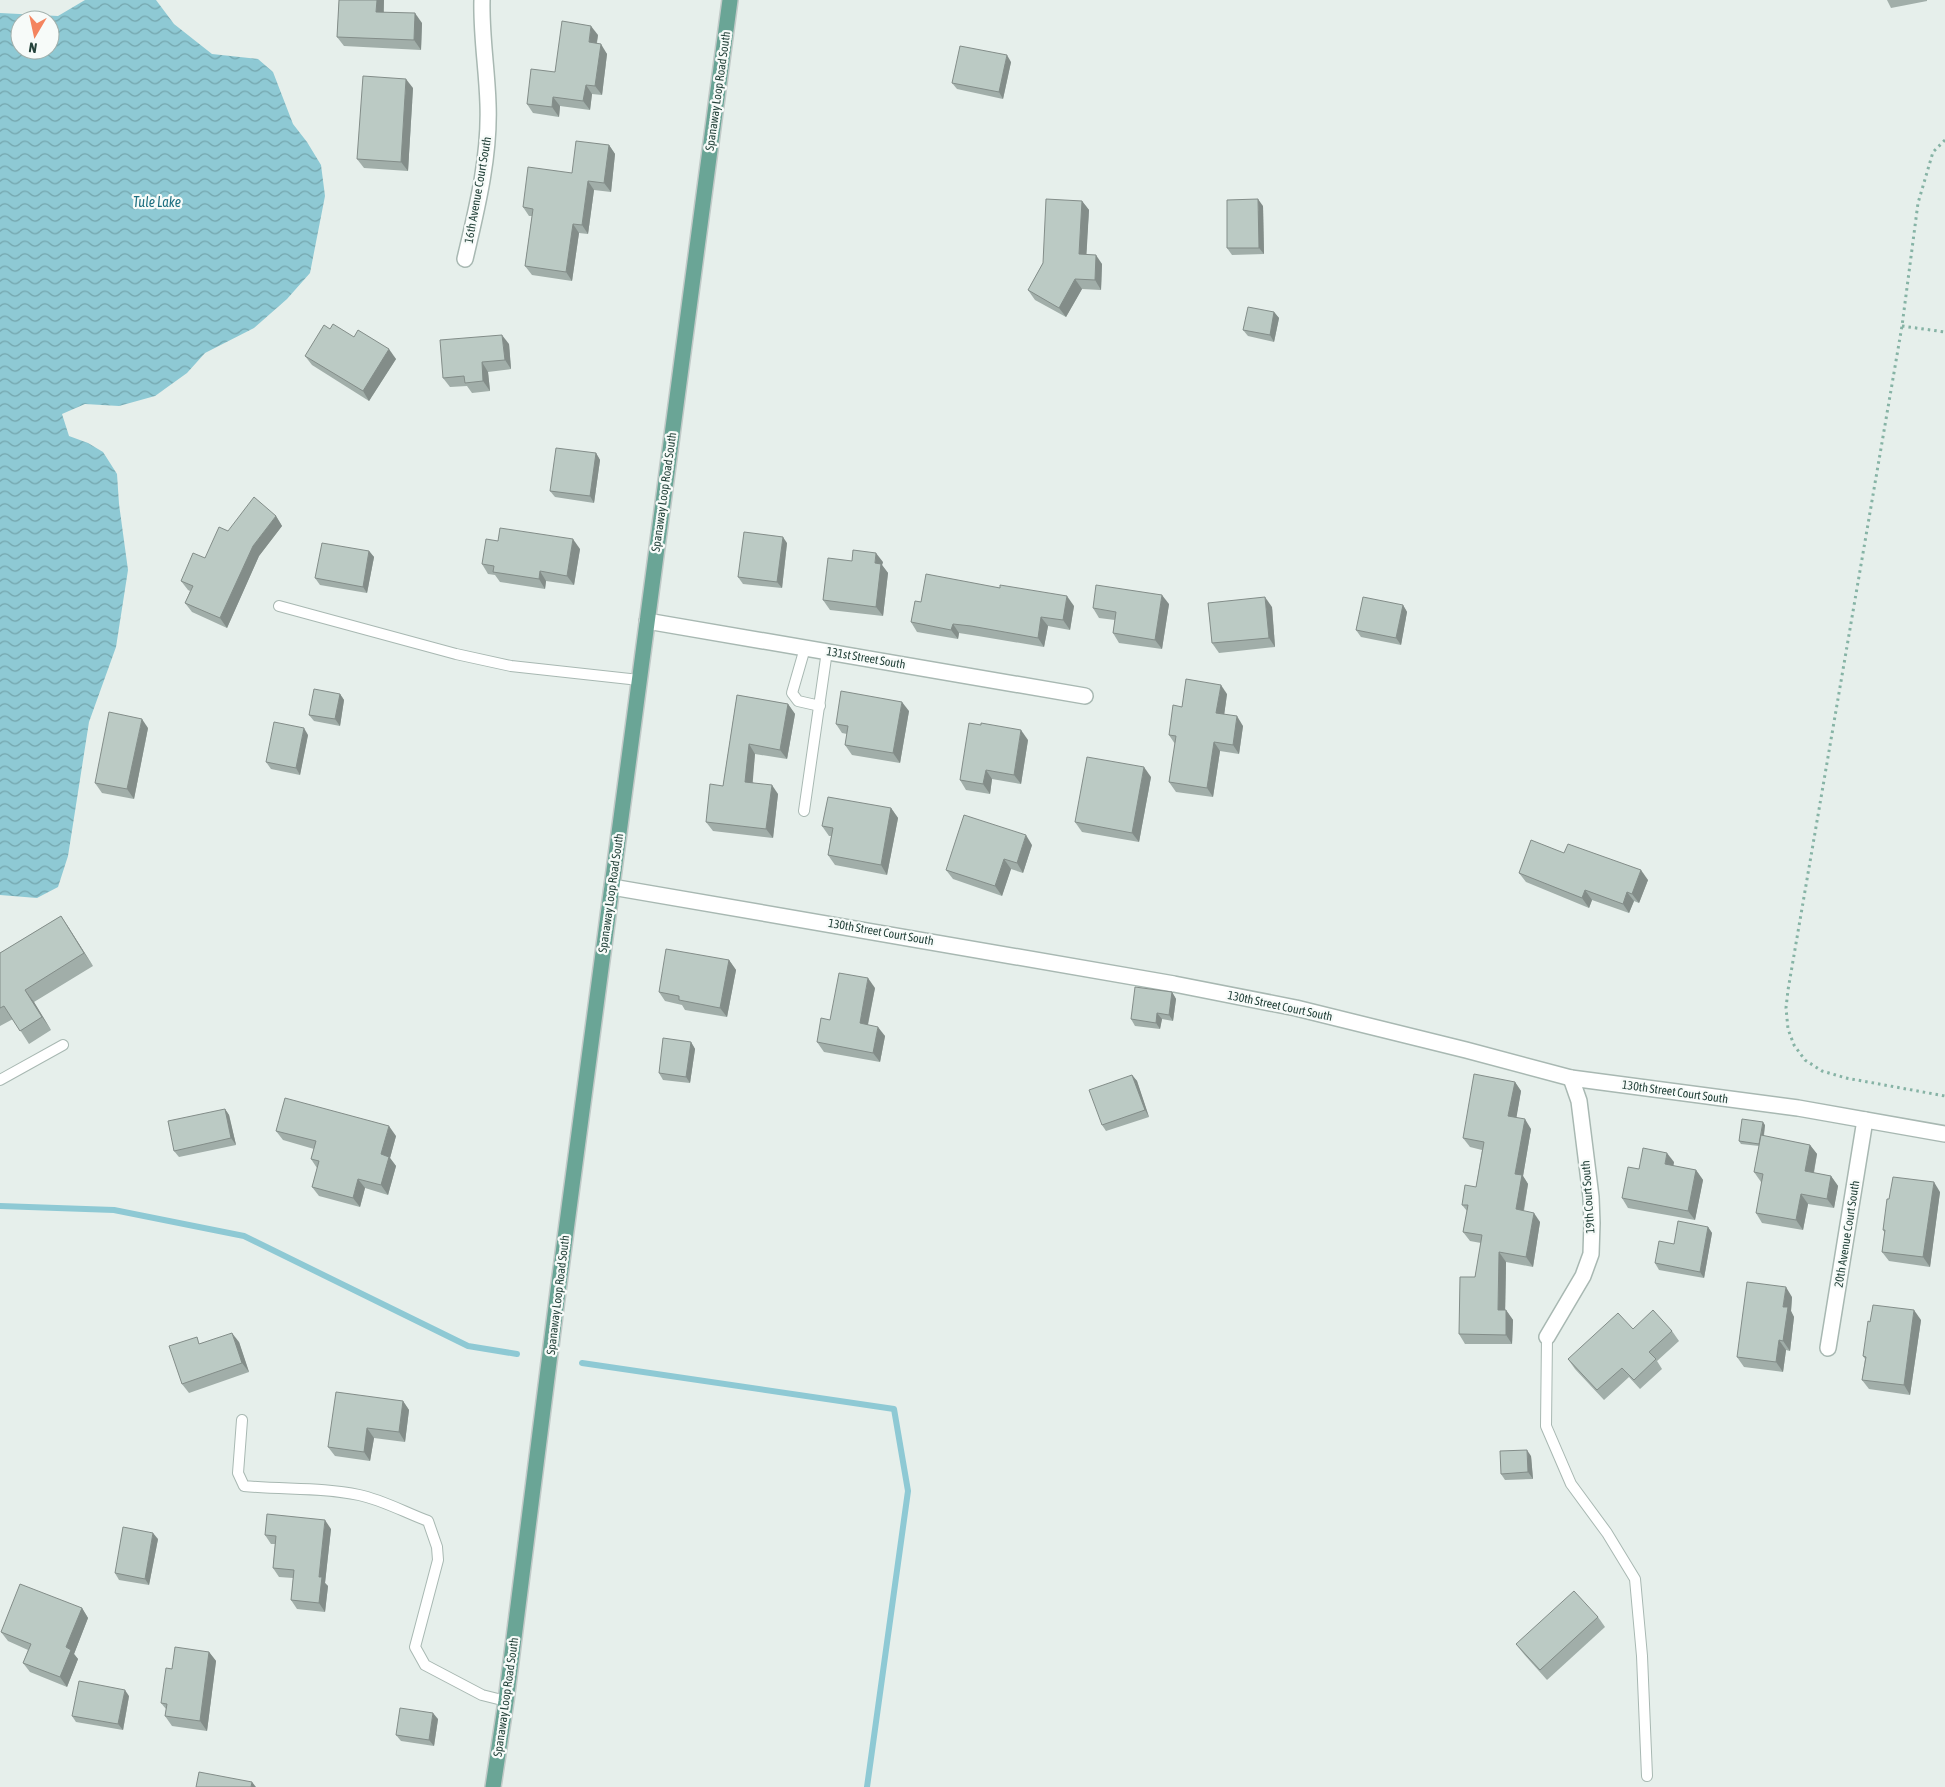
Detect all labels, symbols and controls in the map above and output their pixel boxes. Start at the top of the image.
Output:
north arrow [10,10,60,60]
street label: Spanaway Loop Road South [703,30,733,152]
text: N [28,39,38,56]
street label: 16th Avenue Court South [462,136,494,244]
water label: Tule Lake [133,194,181,210]
street label: Spanaway Loop Road South [649,431,679,553]
street label: 131st Street South [825,644,907,672]
street label: Spanaway Loop Road South [596,832,626,954]
street label: 130th Street Court South [827,916,935,948]
street label: 130th Street Court South [1226,988,1334,1024]
street label: 130th Street Court South [1621,1078,1729,1106]
street label: 19th Court South [1578,1160,1598,1234]
street label: 20th Avenue Court South [1832,1179,1862,1289]
street label: Spanaway Loop Road South [544,1234,572,1356]
street label: Spanaway Loop Road South [491,1636,521,1758]

